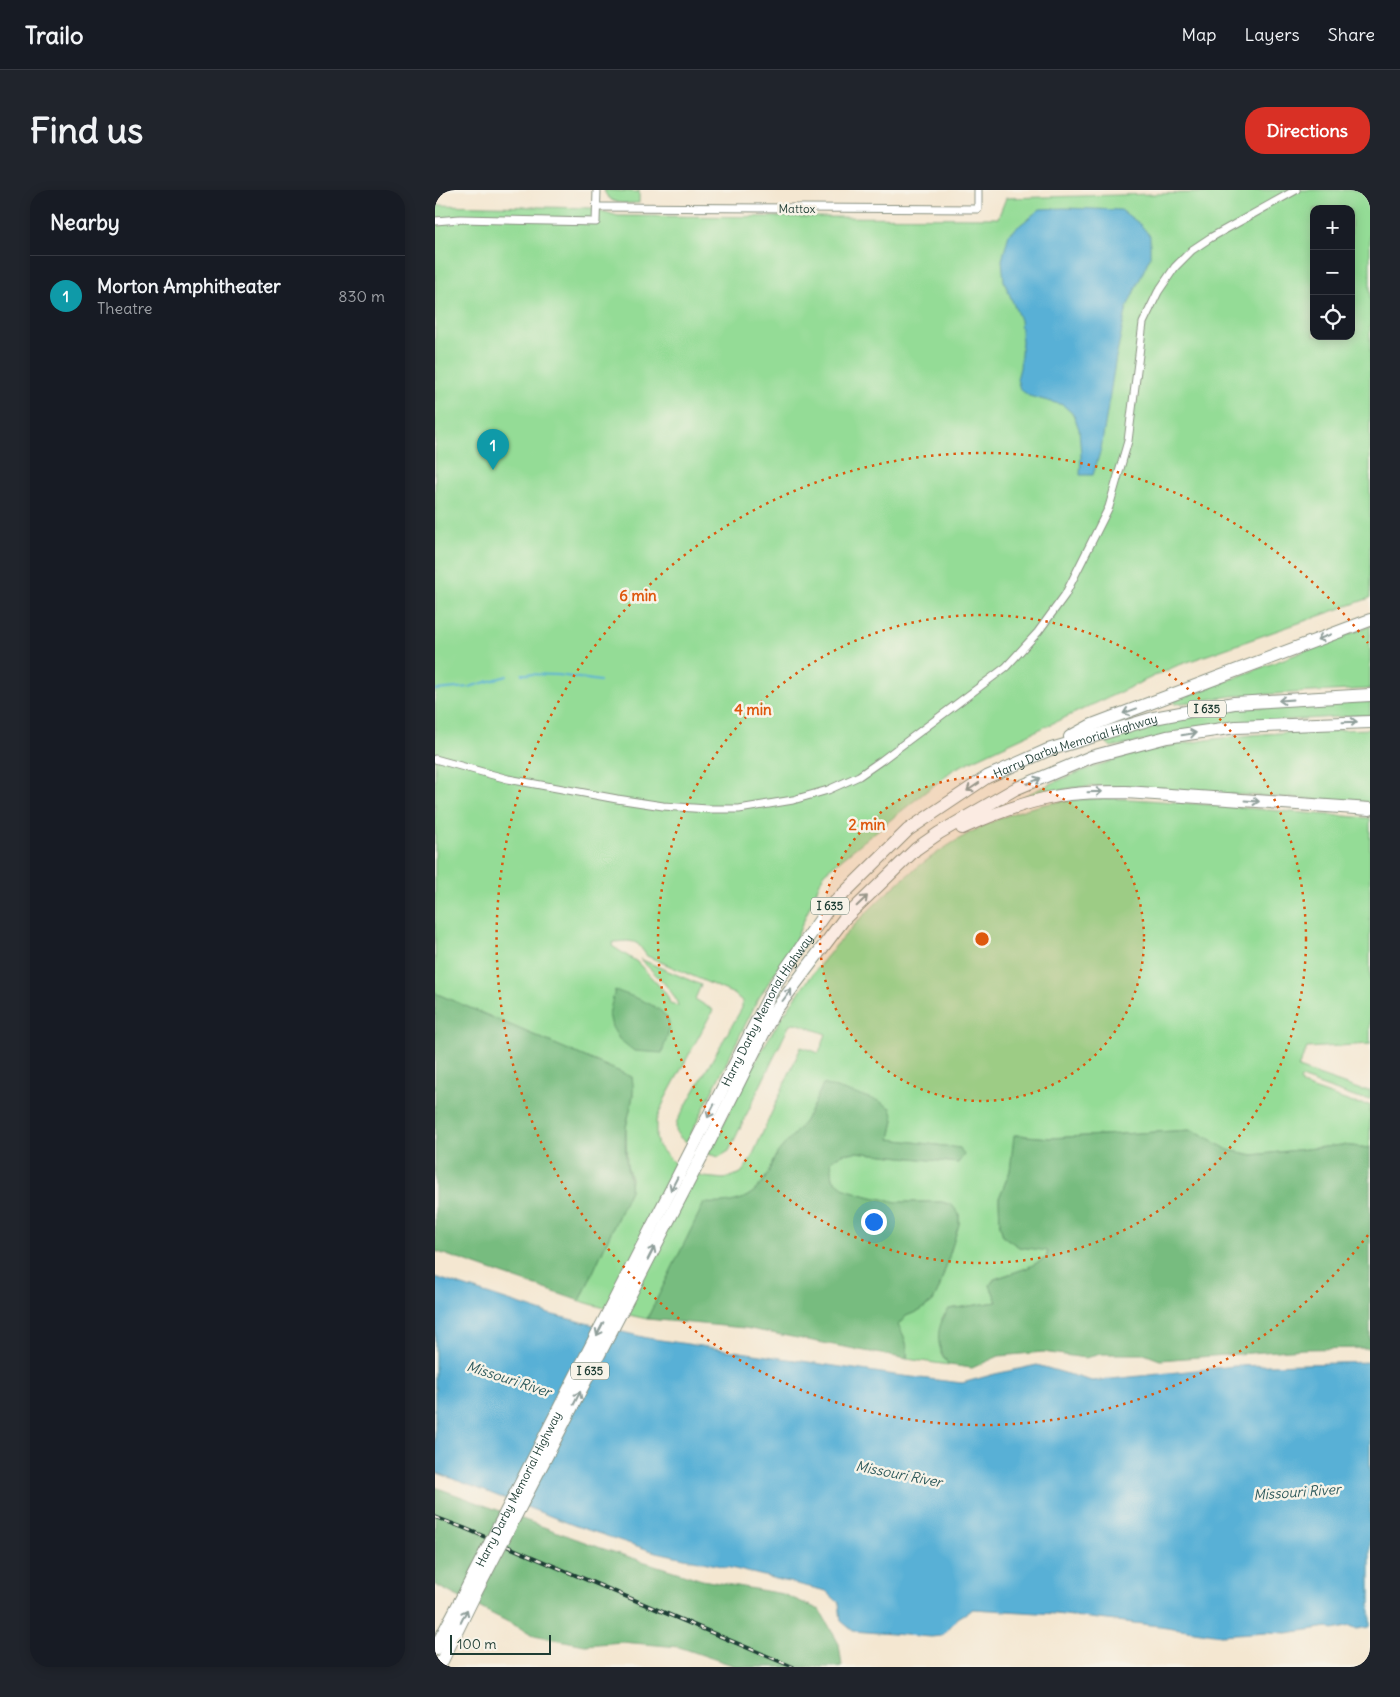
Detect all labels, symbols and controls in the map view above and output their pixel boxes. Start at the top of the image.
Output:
text: Trailo [25,20,83,50]
text: Map [1181,23,1216,46]
text: Layers [1244,23,1300,46]
text: Share [1328,23,1375,46]
button: Directions [1245,107,1370,154]
text: Find us [30,108,143,152]
street label: Mattox [778,201,816,216]
map controls [1310,205,1355,340]
button: + [1310,205,1355,250]
text: Nearby [50,209,120,236]
button: − [1310,250,1355,295]
text: Morton Amphitheater [97,274,281,298]
text: 1 [63,286,69,306]
text: 830 m [338,286,385,306]
button: locate [1310,295,1355,340]
text: Theatre [97,298,152,318]
pin: 1 [477,429,509,470]
text: 6 min [619,586,657,605]
one-way arrow [1317,633,1332,642]
one-way arrow [1279,696,1295,705]
text: 4 min [734,700,772,719]
road number: I 635 [1188,700,1226,718]
one-way arrow [1123,707,1139,716]
street label: Harry Darby Memorial Highway [991,710,1159,781]
one-way arrow [1342,718,1358,727]
one-way arrow [1180,729,1196,739]
one-way arrow [1026,775,1041,785]
one-way arrow [966,781,980,792]
one-way arrow [1086,788,1102,797]
one-way arrow [1244,797,1260,806]
text: 2 min [849,815,886,834]
one-way arrow [855,896,867,908]
road number: I 635 [811,898,849,914]
centre of rings [973,930,991,948]
street label: Harry Darby Memorial Highway [718,931,816,1089]
one-way arrow [782,988,792,1002]
one-way arrow [706,1104,716,1119]
one-way arrow [669,1176,678,1191]
your location [861,1209,887,1235]
one-way arrow [646,1246,656,1261]
one-way arrow [595,1321,605,1336]
water label: Missouri River [465,1357,556,1402]
road number: I 635 [571,1362,609,1380]
one-way arrow [572,1390,582,1405]
street label: Harry Darby Memorial Highway [472,1408,564,1569]
water label: Missouri River [854,1457,946,1492]
water label: Missouri River [1253,1480,1344,1504]
one-way arrow [460,1609,469,1624]
scale bar [450,1632,551,1655]
text: 100 m [457,1635,497,1653]

